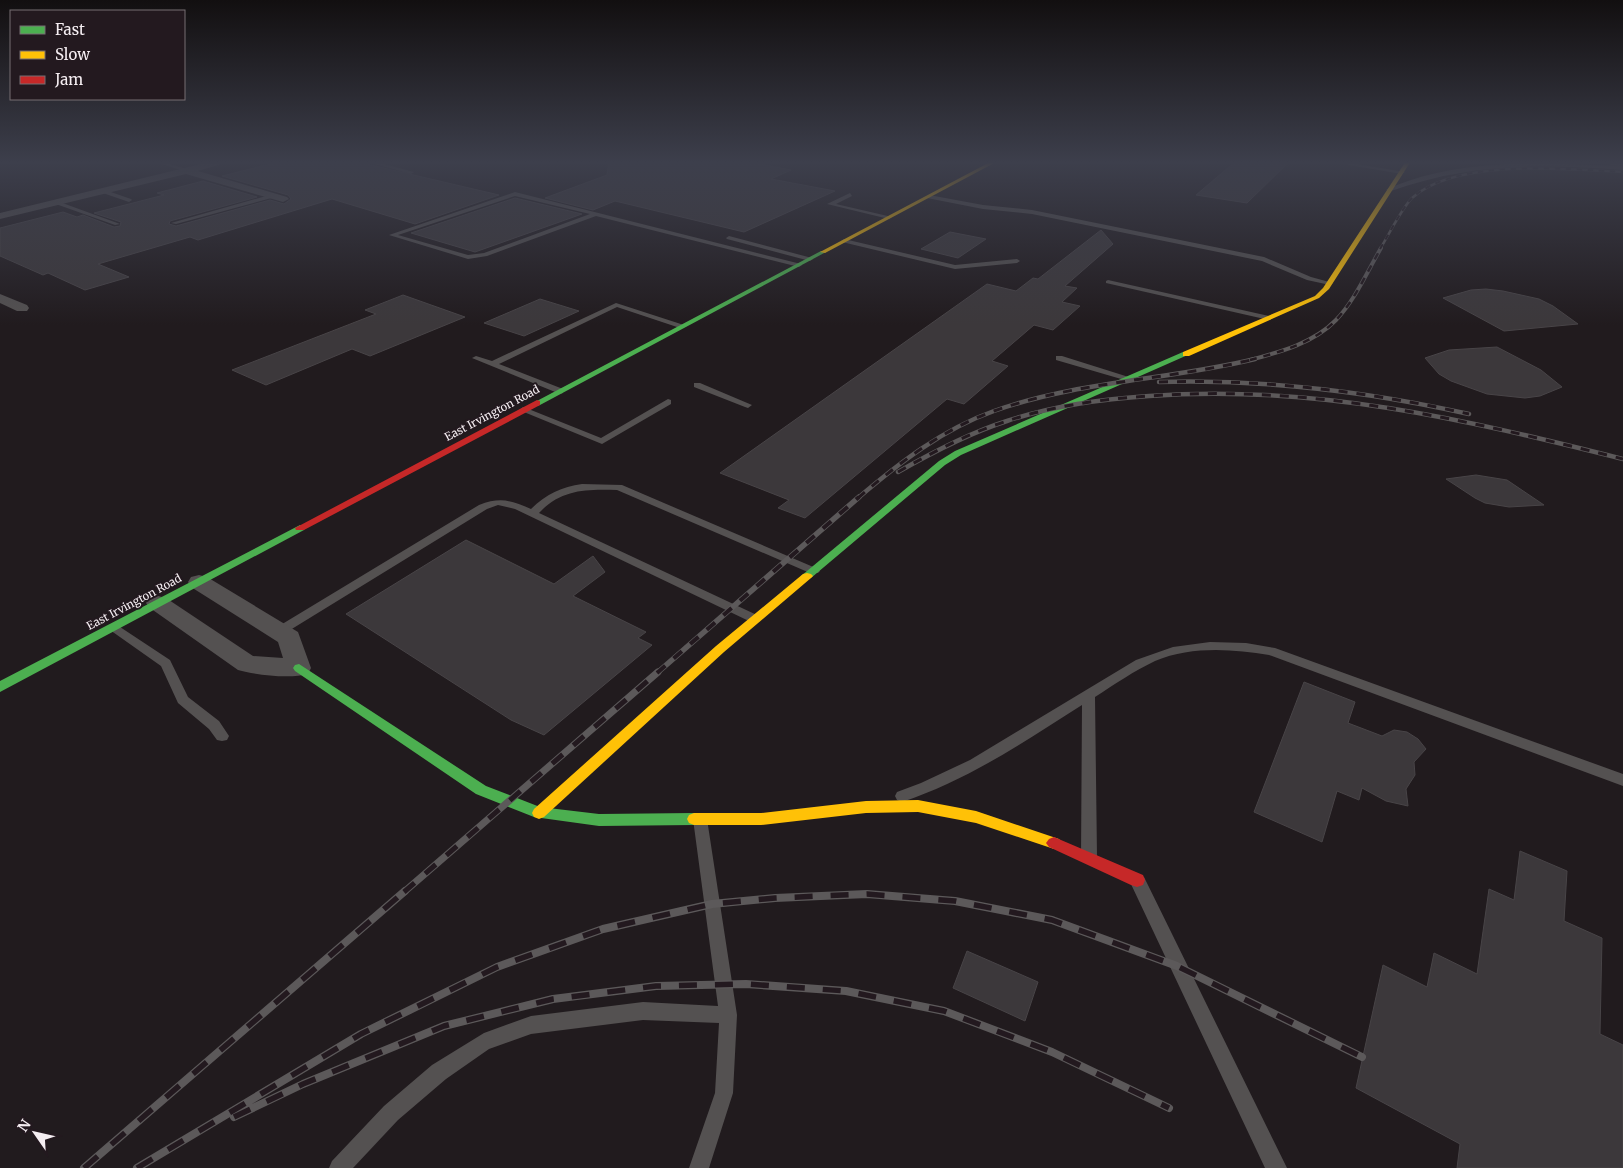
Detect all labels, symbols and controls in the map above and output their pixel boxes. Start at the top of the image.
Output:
legend [10,10,185,100]
text: Fast [55,20,85,39]
text: Slow [55,45,90,64]
text: Jam [54,70,83,89]
street label: East Irvington Road [442,382,542,444]
street label: East Irvington Road [84,571,184,633]
north arrow [10,1108,60,1158]
text: N [14,1116,35,1135]

